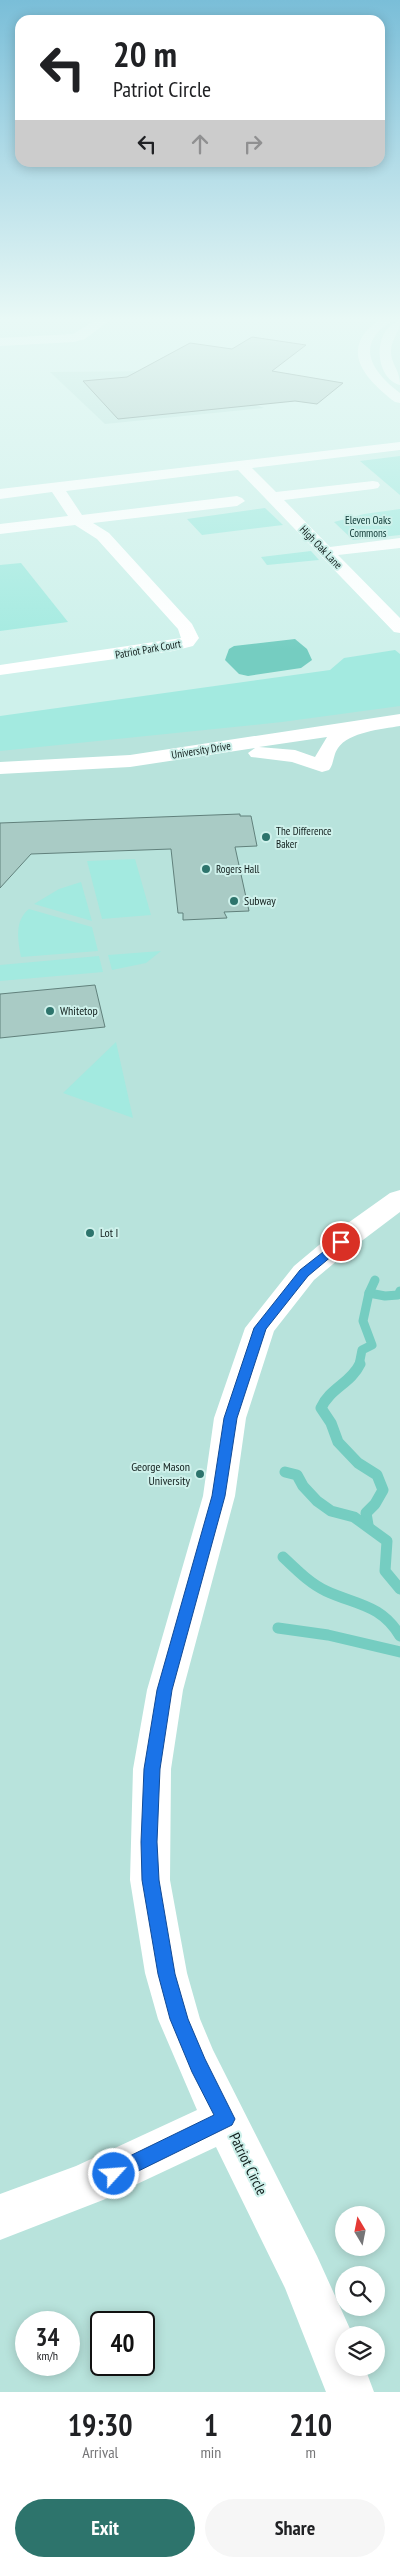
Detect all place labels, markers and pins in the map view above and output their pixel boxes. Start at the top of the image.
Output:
place label: The Difference Baker [276,824,332,851]
marker: The Difference Baker [260,831,272,843]
place label: Rogers Hall [216,862,260,876]
marker: Rogers Hall [200,863,212,875]
place label: Subway [244,893,276,908]
marker: Subway [228,895,240,907]
place label: Whitetop [60,1003,98,1018]
marker: Whitetop [44,1005,56,1017]
pin [320,1221,362,1263]
place label: Lot I [100,1225,118,1240]
marker: Lot I [84,1227,96,1239]
place label: George Mason University [131,1459,190,1488]
marker: George Mason University [194,1468,206,1480]

